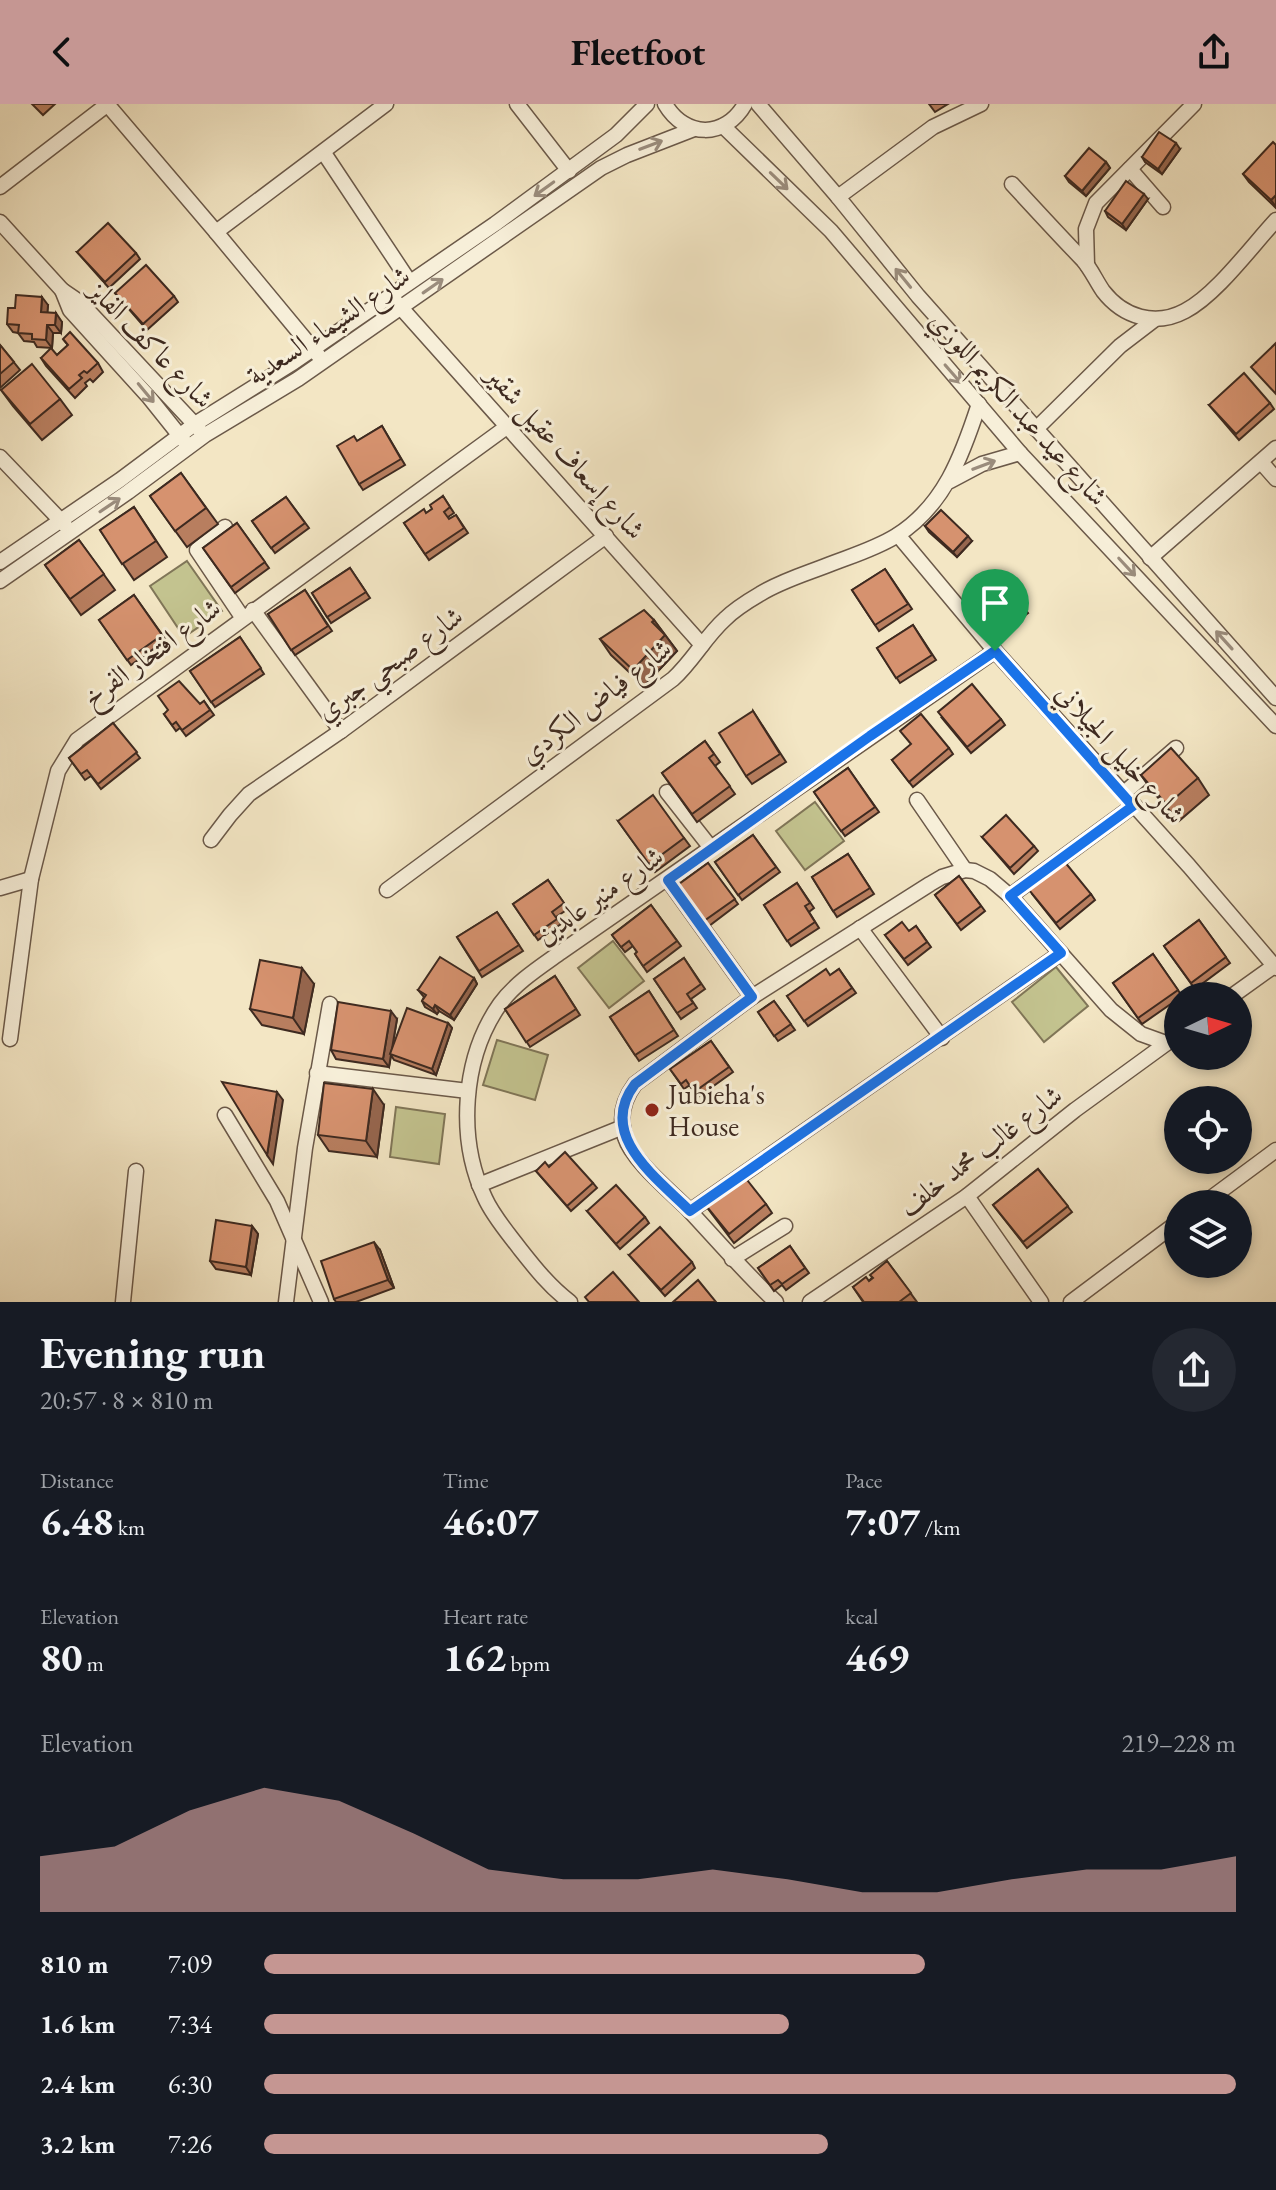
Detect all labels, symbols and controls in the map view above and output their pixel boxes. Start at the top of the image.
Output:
text: Fleetfoot [571,29,705,76]
icon: back [40,30,84,74]
icon: share [1192,30,1236,74]
one-way arrow [638,137,663,151]
one-way arrow [769,171,789,190]
one-way arrow [533,181,555,197]
street label: شارع الشيماء السعدية [239,257,420,398]
one-way arrow [894,268,912,289]
street label: شارع عاكف الفايز [75,270,222,420]
one-way arrow [422,278,444,294]
street label: شارع عيد عبد الكريم اللوزي [916,303,1116,518]
street label: شارع إسعاف عقيل شقير [472,355,654,551]
one-way arrow [944,363,962,384]
one-way arrow [137,383,155,403]
one-way arrow [971,457,996,471]
one-way arrow [98,497,121,513]
one-way arrow [1117,557,1136,576]
pin [961,569,1029,651]
icon: arrive [973,581,1017,625]
street label: شارع افتخار الفرخ [74,589,232,721]
street label: شارع صبحي جبري [308,597,475,736]
street label: شارع فياض الكردي [511,630,682,777]
one-way arrow [1215,631,1233,651]
street label: شارع خليل الجيلاني [1044,675,1194,835]
street label: شارع منير عابدين [528,838,673,957]
north arrow [1164,982,1252,1070]
map controls [1164,982,1252,1278]
place label: Jubieha's House [666,1076,765,1144]
street label: شارع غالب محمد خلف [891,1076,1073,1228]
button: locate [1164,1086,1252,1174]
marker: Jubieha's House [643,1101,661,1119]
button: layers [1164,1190,1252,1278]
text: Evening run [40,1324,265,1381]
button: share [1152,1328,1236,1412]
text: 20:57 · 8 × 810 m [40,1383,213,1417]
text: Distance [40,1466,113,1495]
text: Time [443,1466,488,1495]
text: Pace [845,1466,882,1495]
text: 6.48 [40,1495,113,1547]
text: 46:07 [443,1495,539,1547]
text: 7:07 [845,1495,920,1547]
text: km [113,1513,145,1542]
text: /km [920,1513,961,1542]
text: Elevation [40,1602,119,1631]
text: Heart rate [443,1602,528,1631]
text: kcal [845,1602,878,1631]
text: 80 [40,1631,82,1683]
text: 162 [443,1631,506,1683]
text: 469 [845,1631,909,1683]
text: m [82,1649,104,1678]
text: bpm [506,1649,550,1678]
text: Elevation [40,1726,134,1760]
text: 219–228 m [1121,1726,1236,1760]
text: 810 m [40,1947,108,1981]
text: 7:09 [168,1947,212,1981]
text: 1.6 km [40,2007,115,2041]
text: 7:34 [168,2007,212,2041]
text: 2.4 km [40,2067,115,2101]
text: 6:30 [168,2067,212,2101]
text: 3.2 km [40,2127,115,2161]
text: 7:26 [168,2127,212,2161]

